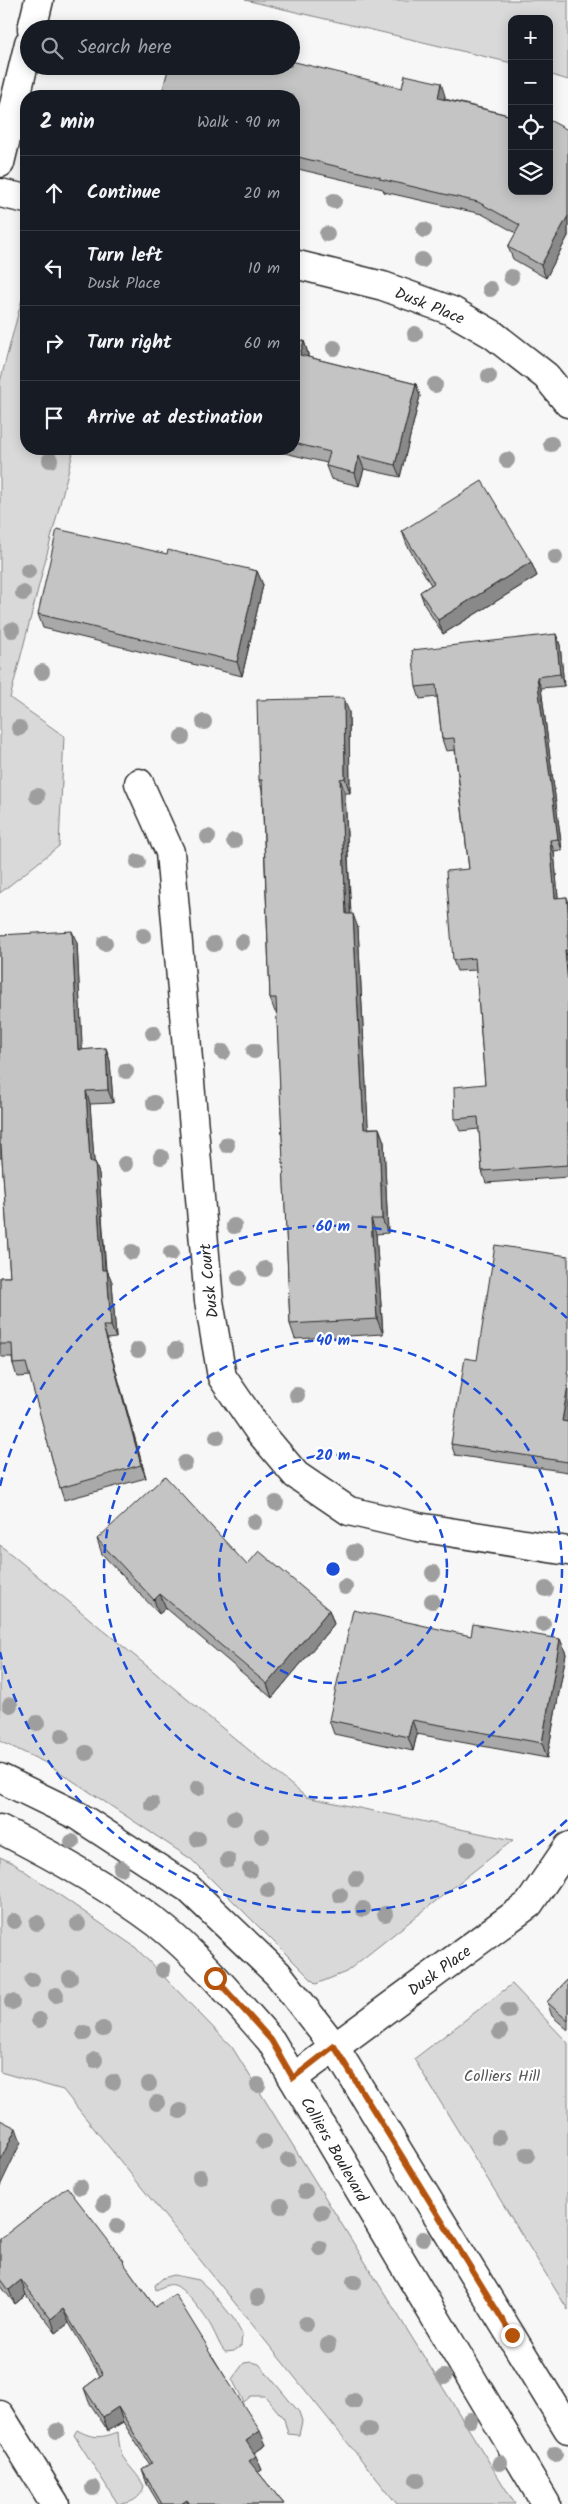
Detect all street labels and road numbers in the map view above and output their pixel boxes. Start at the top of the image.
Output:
street label: Dusk Place [391,281,468,332]
street label: Dusk Court [193,1242,226,1319]
street label: Dusk Place [403,1940,477,2003]
street label: Colliers Boulevard [293,2092,375,2208]

